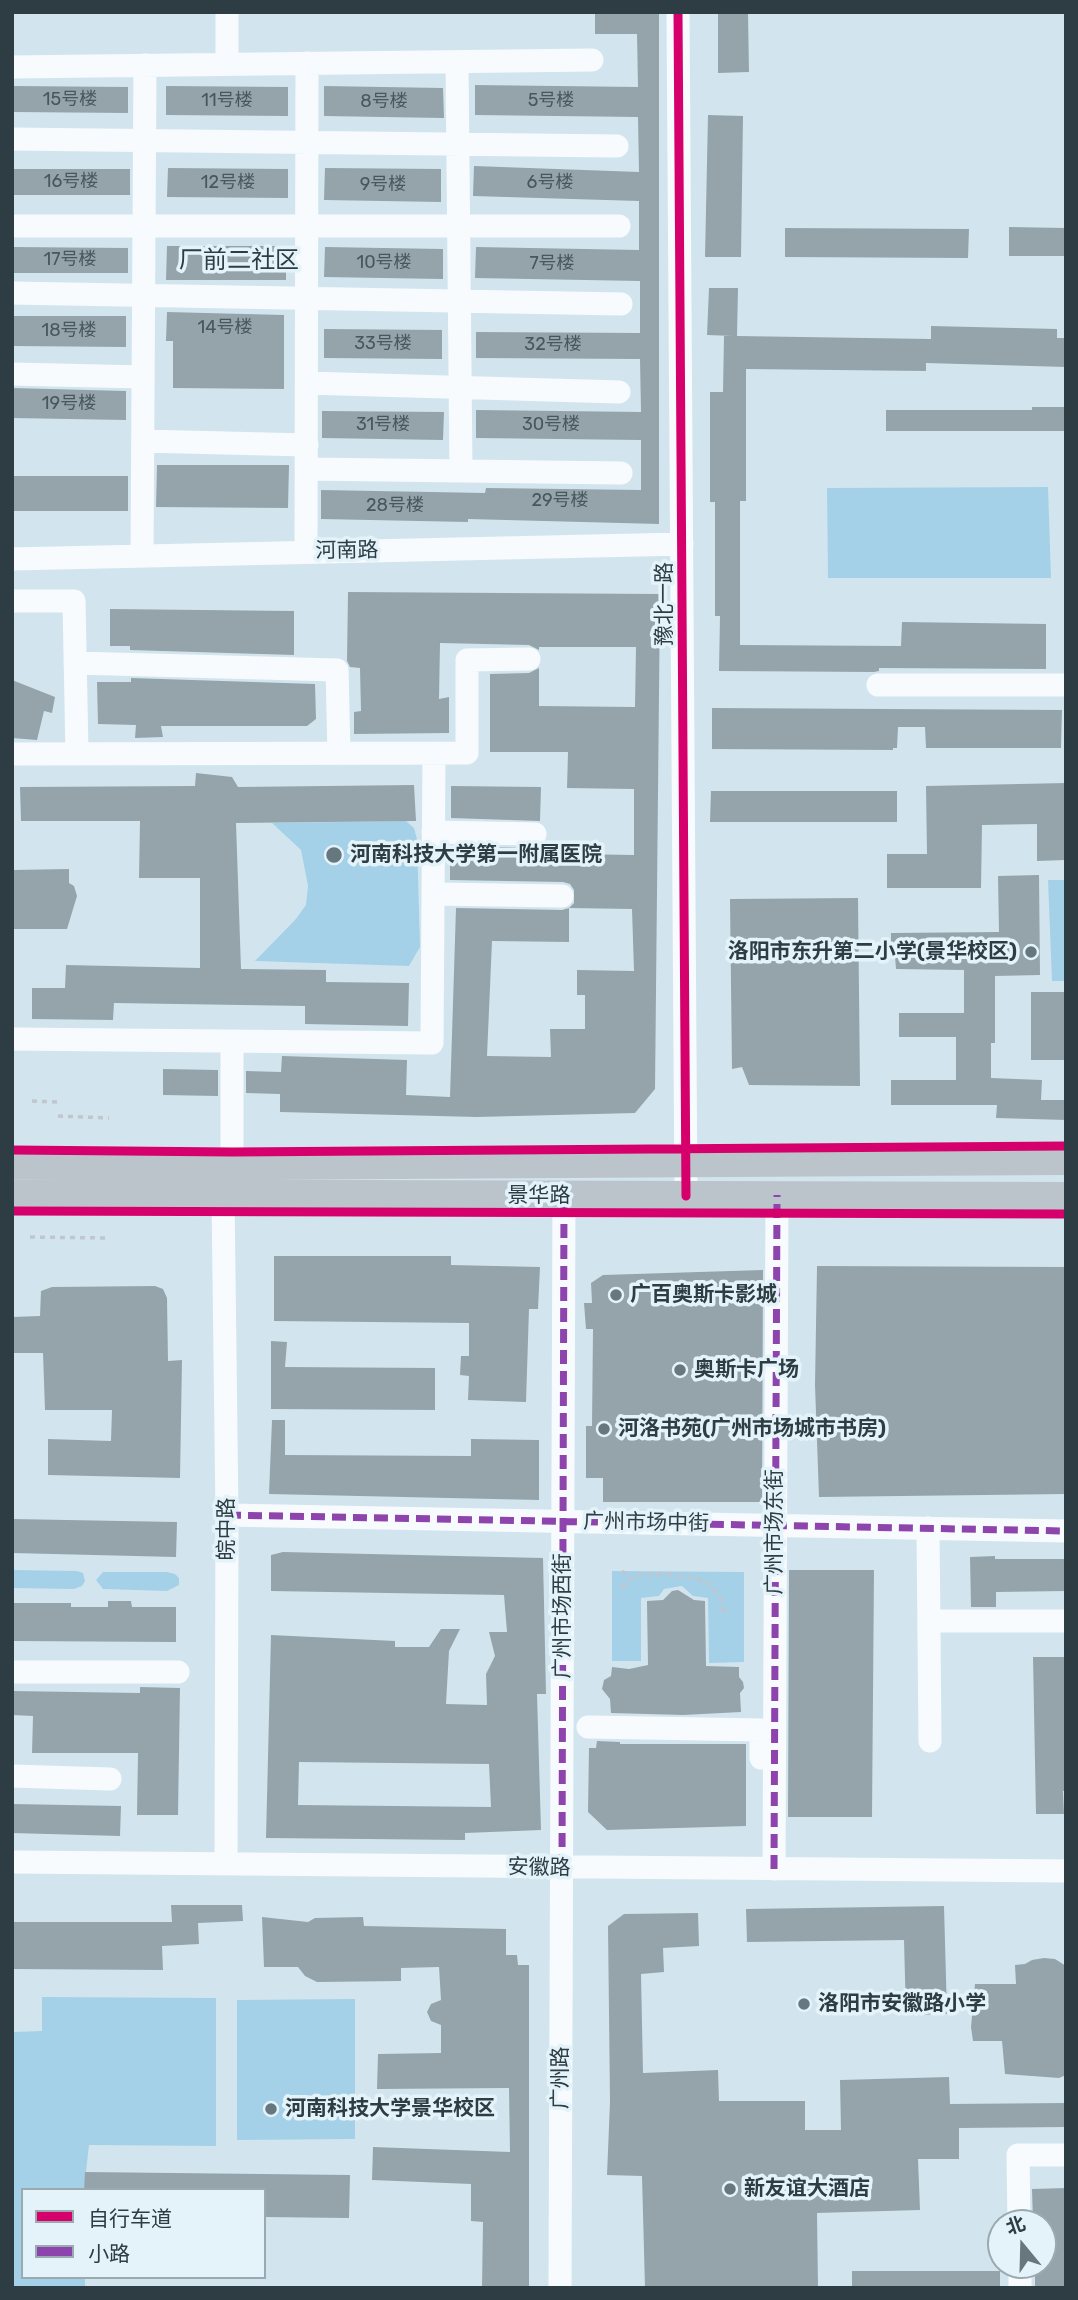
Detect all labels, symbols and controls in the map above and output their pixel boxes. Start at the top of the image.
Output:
house number: 15号楼 [43,89,97,111]
house number: 11号楼 [201,90,253,112]
house number: 5号楼 [528,90,574,112]
house number: 8号楼 [360,91,408,113]
house number: 16号楼 [44,171,98,193]
house number: 12号楼 [201,172,255,194]
house number: 6号楼 [527,172,573,194]
house number: 9号楼 [360,174,406,196]
district label: 厂前二社区 [179,247,299,275]
house number: 17号楼 [44,249,96,271]
house number: 10号楼 [356,252,412,274]
house number: 7号楼 [529,253,575,275]
house number: 14号楼 [198,317,252,339]
house number: 18号楼 [41,320,97,342]
house number: 33号楼 [354,333,412,355]
house number: 32号楼 [524,334,582,356]
house number: 19号楼 [42,393,96,415]
house number: 31号楼 [356,414,410,436]
house number: 30号楼 [522,414,580,436]
house number: 29号楼 [531,490,589,512]
house number: 28号楼 [366,495,424,517]
street label: 河南路 [315,538,379,564]
street label: 豫北一路 [652,562,678,646]
place label: 河南科技大学第一附属医院 [350,842,602,868]
marker: 河南科技大学第一附属医院 [324,845,344,865]
place label: 洛阳市东升第二小学(景华校区) [728,939,1017,965]
marker: 洛阳市东升第二小学(景华校区) [1023,944,1039,960]
street label: 景华路 [508,1183,570,1209]
place label: 广百奥斯卡影城 [630,1282,777,1308]
marker: 广百奥斯卡影城 [608,1287,624,1303]
place label: 奥斯卡广场 [694,1357,799,1383]
marker: 奥斯卡广场 [672,1362,688,1378]
place label: 河洛书苑(广州市场城市书房) [618,1416,886,1442]
marker: 河洛书苑(广州市场城市书房) [596,1421,612,1437]
street label: 广州市场东街 [762,1469,788,1595]
street label: 皖中路 [214,1498,240,1560]
street label: 广州市场中街 [583,1509,709,1537]
street label: 广州市场西街 [550,1553,576,1679]
street label: 安徽路 [507,1855,571,1881]
place label: 洛阳市安徽路小学 [818,1991,986,2017]
marker: 洛阳市安徽路小学 [796,1996,812,2012]
street label: 广州路 [548,2047,574,2109]
place label: 河南科技大学景华校区 [285,2096,495,2122]
marker: 河南科技大学景华校区 [263,2101,279,2117]
place label: 新友谊大酒店 [744,2176,870,2202]
marker: 新友谊大酒店 [722,2181,738,2197]
legend [21,2188,266,2279]
text: 自行车道 [88,2206,172,2231]
north arrow [987,2209,1057,2279]
text: 北 [1003,2212,1028,2240]
text: 小路 [88,2241,130,2266]

